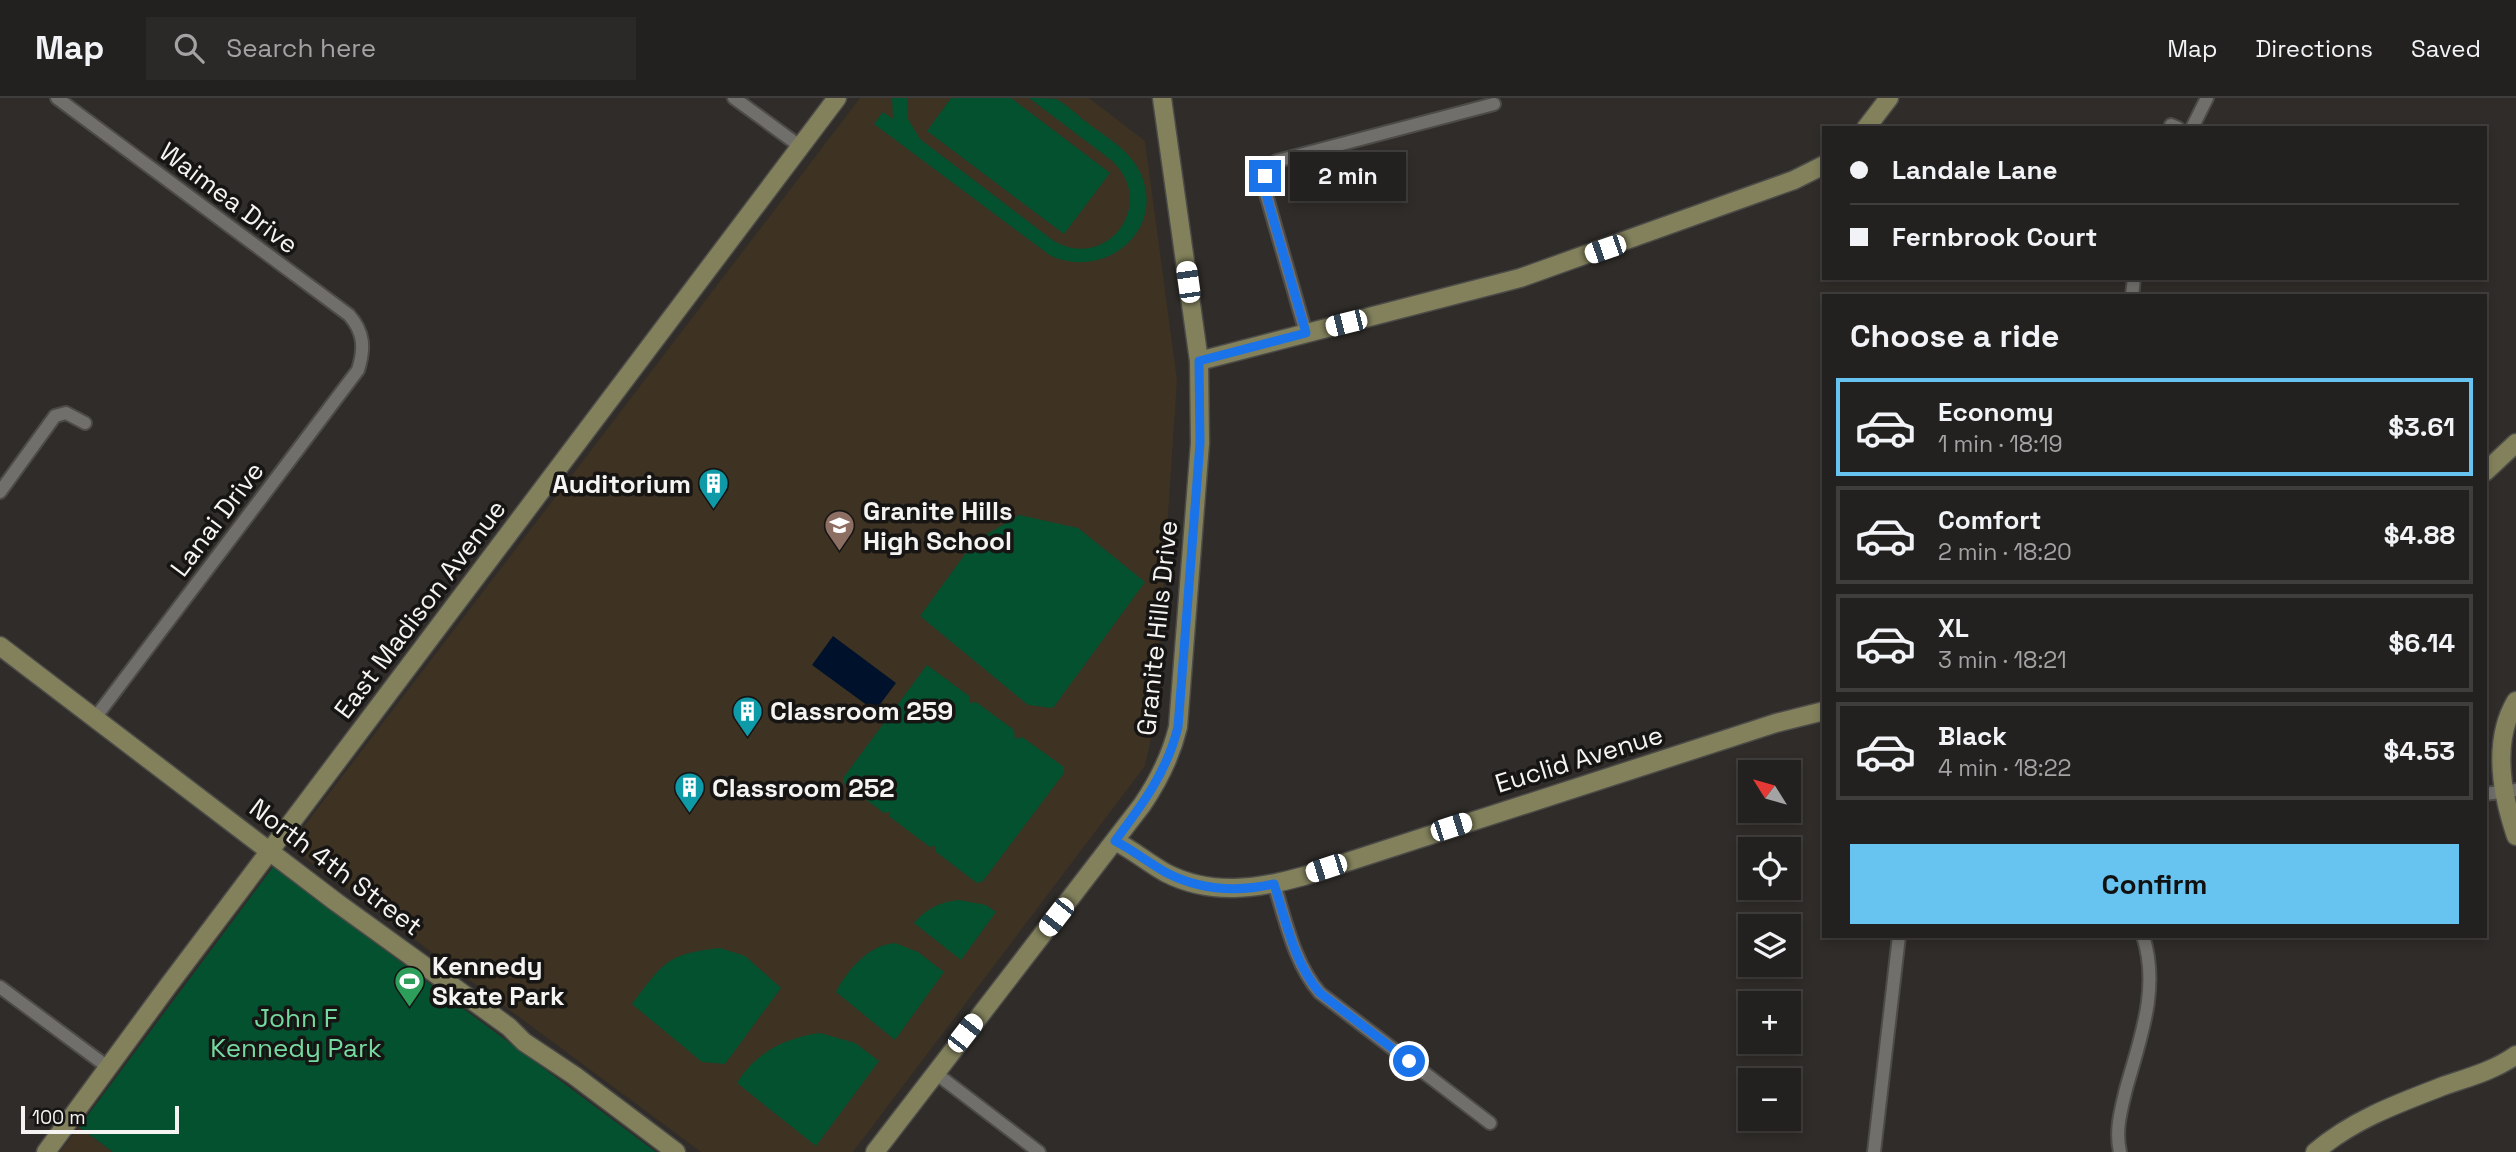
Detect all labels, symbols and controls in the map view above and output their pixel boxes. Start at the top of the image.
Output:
search box [146,17,636,80]
text: Map [35,27,104,69]
icon: search [170,29,208,67]
text: Search here [226,31,376,65]
text: Map [2167,33,2217,64]
text: Directions [2255,33,2373,64]
text: Saved [2411,33,2481,64]
street label: Waimea Drive [153,135,305,261]
callout: 2 min [1290,152,1405,200]
text: Landale Lane [1892,153,2057,187]
route end [1249,160,1281,192]
text: 2 min [1318,161,1378,191]
text: Fernbrook Court [1892,220,2097,254]
car [1582,232,1629,266]
car [1175,260,1202,304]
car [1324,308,1369,338]
text: Choose a ride [1850,316,2060,356]
text: Economy [1938,395,2054,429]
icon: car [1854,396,1917,459]
text: $3.61 [2388,410,2455,444]
text: 1 min · 18:19 [1938,429,2063,459]
street label: Lanai Drive [163,455,271,583]
place label: Auditorium [552,467,691,501]
building icon: Auditorium [697,467,731,511]
street label: East Madison Avenue [326,493,514,725]
place label: Granite Hills High School [863,494,1013,558]
text: Comfort [1938,503,2041,537]
icon: car [1854,504,1917,567]
school or university icon: Granite Hills High School [823,509,857,553]
text: $4.88 [2384,518,2455,552]
street label: Granite Hills Drive [1129,519,1185,737]
text: 2 min · 18:20 [1938,537,2072,567]
text: XL [1938,611,1969,645]
icon: car [1854,612,1917,675]
text: $6.14 [2389,626,2455,660]
text: 3 min · 18:21 [1938,645,2067,675]
building icon: Classroom 259 [730,694,764,738]
place label: Classroom 259 [770,694,953,728]
street label: Euclid Avenue [1491,717,1667,801]
text: Black [1938,719,2007,753]
icon: car [1854,720,1917,783]
text: $4.53 [2384,734,2455,768]
text: 4 min · 18:22 [1938,753,2071,783]
north arrow [1738,760,1801,822]
map controls [1738,760,1801,1131]
building icon: Classroom 252 [672,771,706,815]
place label: Classroom 252 [712,771,895,805]
street label: North 4th Street [243,791,429,943]
car [1428,811,1475,843]
button: locate [1738,837,1801,900]
button: Confirm [1850,844,2459,924]
car [1303,852,1350,884]
car [1035,894,1078,940]
button: layers [1738,914,1801,977]
place label: Kennedy Skate Park [432,949,565,1013]
sports icon: Kennedy Skate Park [392,964,426,1008]
button: + [1738,991,1801,1054]
park label: John F Kennedy Park [210,1001,382,1065]
car [944,1010,987,1056]
route start [1393,1045,1425,1077]
button: − [1738,1068,1801,1131]
scale bar [21,1103,178,1135]
text: 100 m [32,1105,86,1130]

